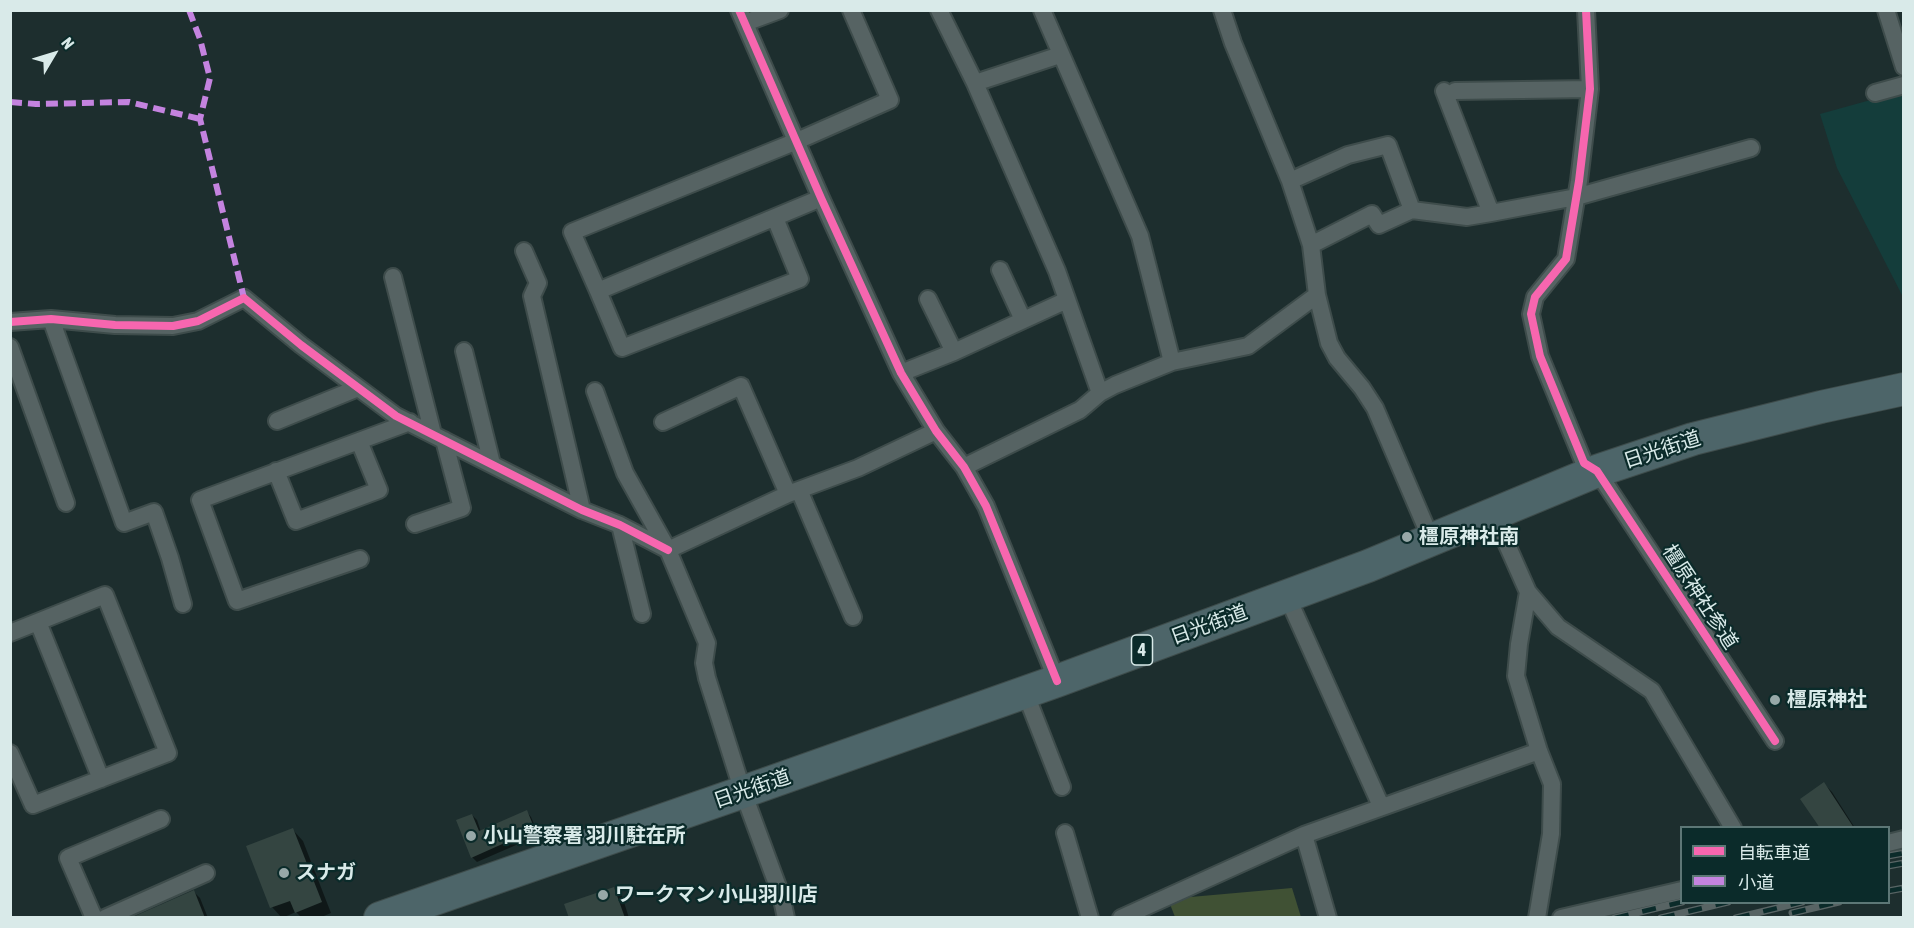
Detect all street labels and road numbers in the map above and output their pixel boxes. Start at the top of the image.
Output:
street label: 日光街道 [1620,426,1704,474]
street label: 橿原神社参道 [1657,540,1743,654]
street label: 日光街道 [1167,600,1251,650]
road number: 4 [1132,635,1152,665]
street label: 日光街道 [710,765,794,813]

